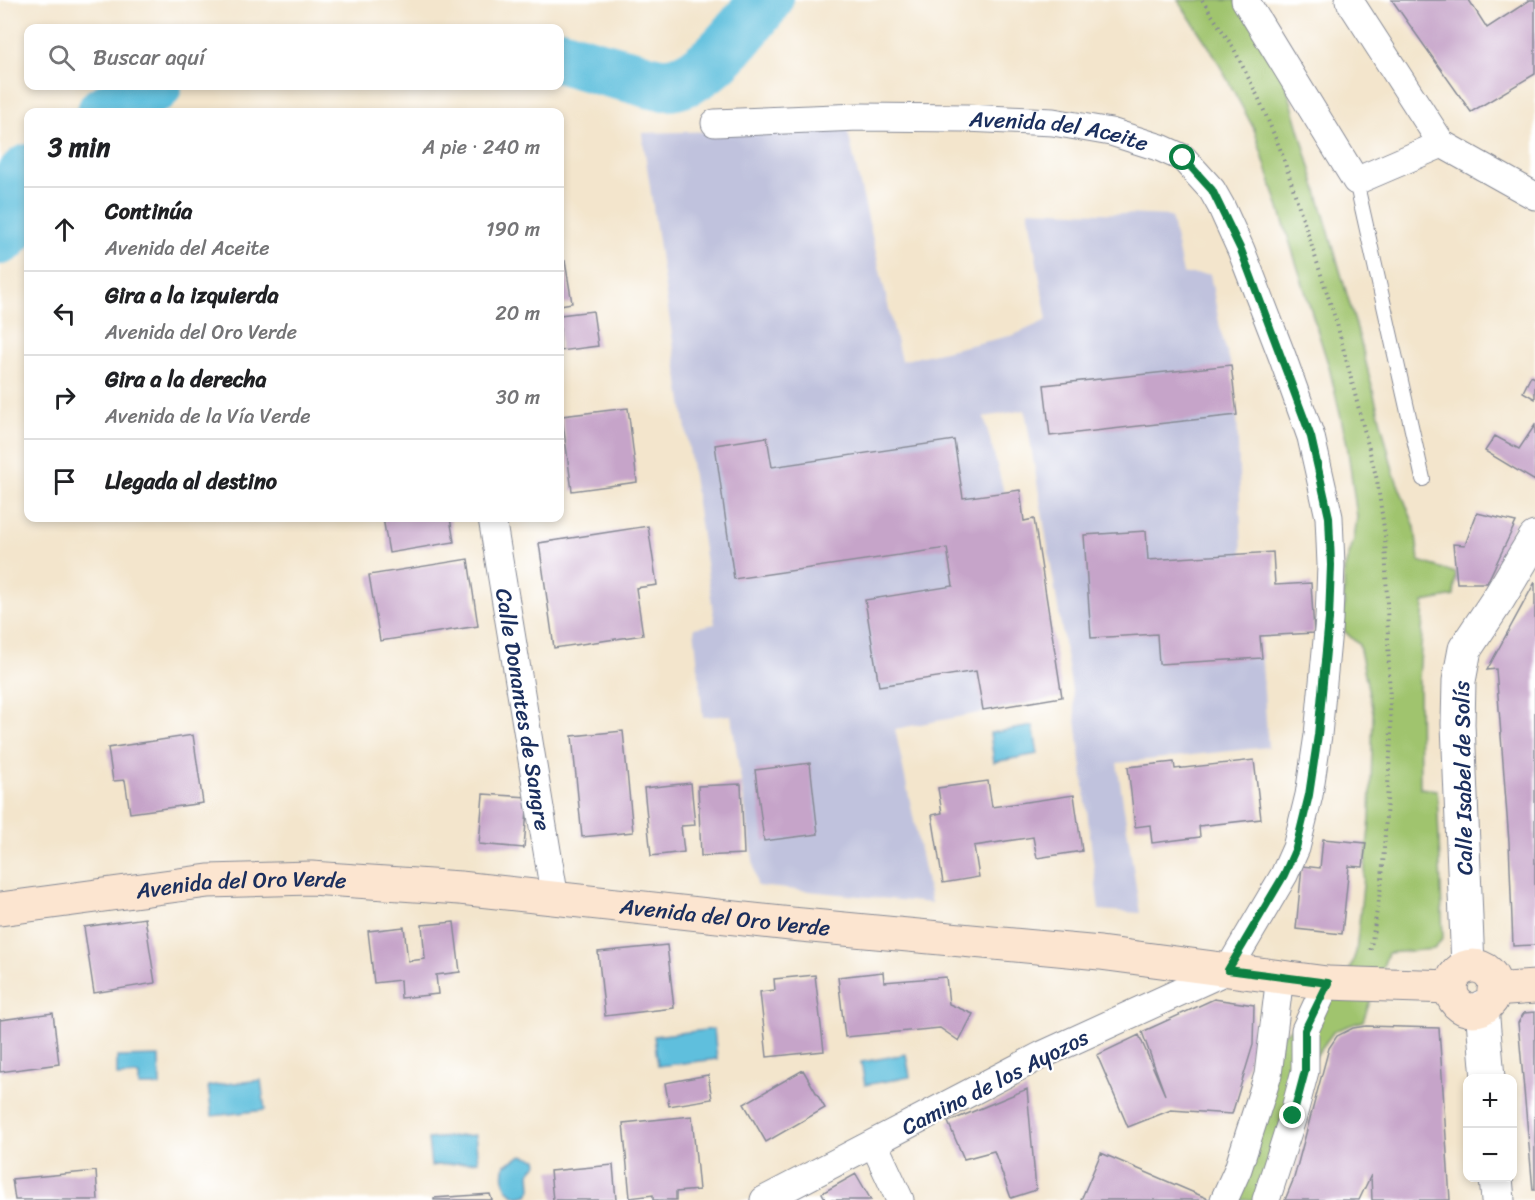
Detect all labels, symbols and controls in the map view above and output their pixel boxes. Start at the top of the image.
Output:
search box [24,24,564,90]
text: Buscar aquí [93,38,205,77]
icon: search [45,41,78,74]
street label: Avenida del Aceite [967,99,1154,162]
text: 3 min [48,124,110,170]
text: A pie · 240 m [422,130,540,165]
route start [1169,144,1195,170]
text: Continúa [105,192,192,231]
text: 190 m [486,212,540,247]
icon: ahead [48,213,81,246]
text: Avenida del Aceite [105,231,269,266]
text: Gira a la izquierda [105,276,278,315]
text: 20 m [495,296,540,331]
icon: left [48,297,81,330]
text: Avenida del Oro Verde [105,315,297,350]
text: Gira a la derecha [105,360,266,399]
text: 30 m [496,380,540,415]
icon: right [48,381,81,414]
text: Avenida de la Vía Verde [105,399,311,434]
text: Llegada al destino [105,462,277,501]
icon: arrive [48,465,81,498]
street label: Calle Donantes de Sangre [484,585,563,834]
street label: Calle Isabel de Solís [1442,680,1484,875]
street label: Avenida del Oro Verde [133,858,348,910]
street label: Avenida del Oro Verde [617,886,832,947]
street label: Camino de los Ayozos [894,1017,1097,1146]
map controls [1463,1074,1517,1182]
button: + [1463,1074,1517,1128]
route end [1279,1102,1305,1128]
button: − [1463,1128,1517,1182]

